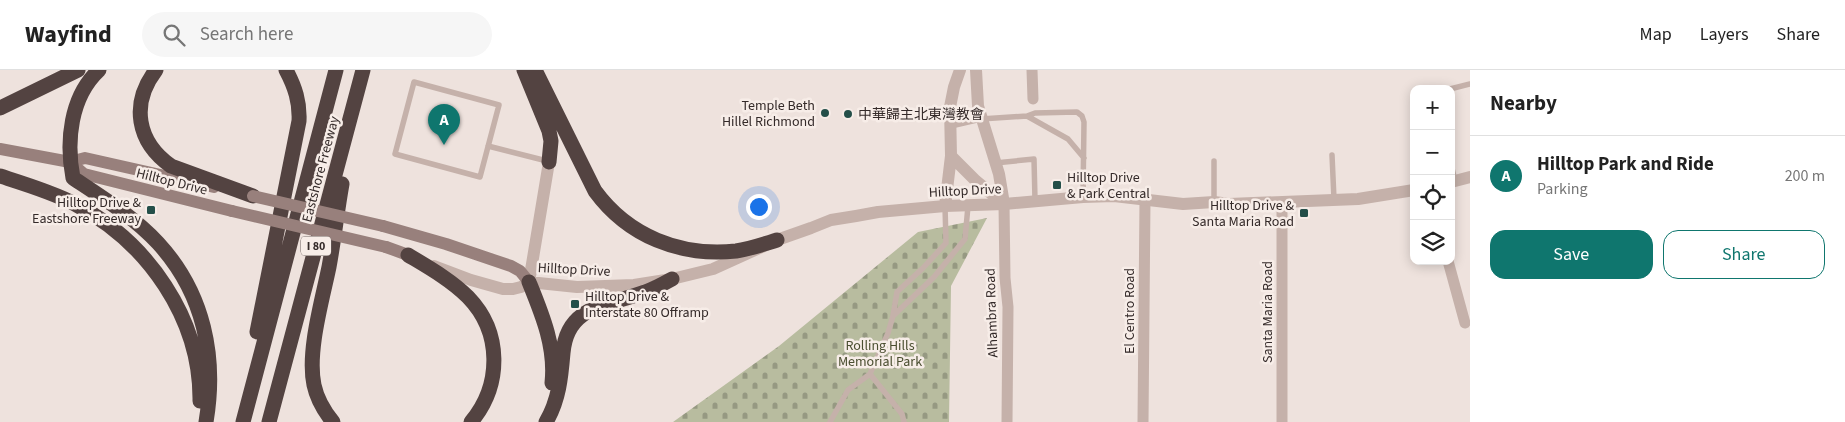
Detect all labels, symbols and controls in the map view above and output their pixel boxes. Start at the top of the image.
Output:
search box [142,12,492,57]
text: Wayfind [25,17,112,52]
icon: search [160,21,188,49]
text: Search here [200,21,293,48]
text: Map [1640,22,1672,47]
text: Layers [1700,22,1749,47]
text: Share [1777,22,1820,47]
map controls [1410,85,1455,265]
button: + [1410,85,1455,130]
text: Nearby [1490,88,1557,118]
place label: Temple Beth Hillel Richmond [722,96,815,132]
pin: A [428,104,460,145]
place label: 中華歸主北東灣教會 [858,105,984,125]
marker: Temple Beth Hillel Richmond [819,107,831,119]
marker: 中華歸主北東灣教會 [842,108,854,120]
street label: Eastshore Freeway [297,114,345,224]
button: − [1410,130,1455,175]
text: Hilltop Park and Ride [1537,151,1714,178]
street label: Hilltop Drive [134,163,210,200]
text: A [1501,165,1511,187]
text: 200 m [1785,165,1825,187]
place label: Hilltop Drive & Park Central [1067,168,1150,204]
button: locate [1410,175,1455,220]
text: Parking [1537,178,1588,200]
street label: Hilltop Drive [928,179,1002,203]
marker: Hilltop Drive & Park Central [1051,179,1063,191]
place label: Hilltop Drive & Eastshore Freeway [32,193,141,229]
your location [746,194,772,220]
place label: Hilltop Drive & Santa Maria Road [1192,196,1294,232]
marker: Hilltop Drive & Eastshore Freeway [145,204,157,216]
marker: Hilltop Drive & Santa Maria Road [1298,207,1310,219]
button: layers [1410,220,1455,265]
button: Save [1490,230,1653,279]
button: Share [1663,230,1825,279]
road number: I 80 [301,237,331,256]
street label: Hilltop Drive [537,258,611,282]
street label: Santa Maria Road [1258,261,1278,363]
street label: Alhambra Road [980,268,1004,358]
street label: El Centro Road [1120,268,1140,354]
place label: Hilltop Drive & Interstate 80 Offramp [585,287,709,323]
marker: Hilltop Drive & Interstate 80 Offramp [569,298,581,310]
park label: Rolling Hills Memorial Park [838,336,922,372]

